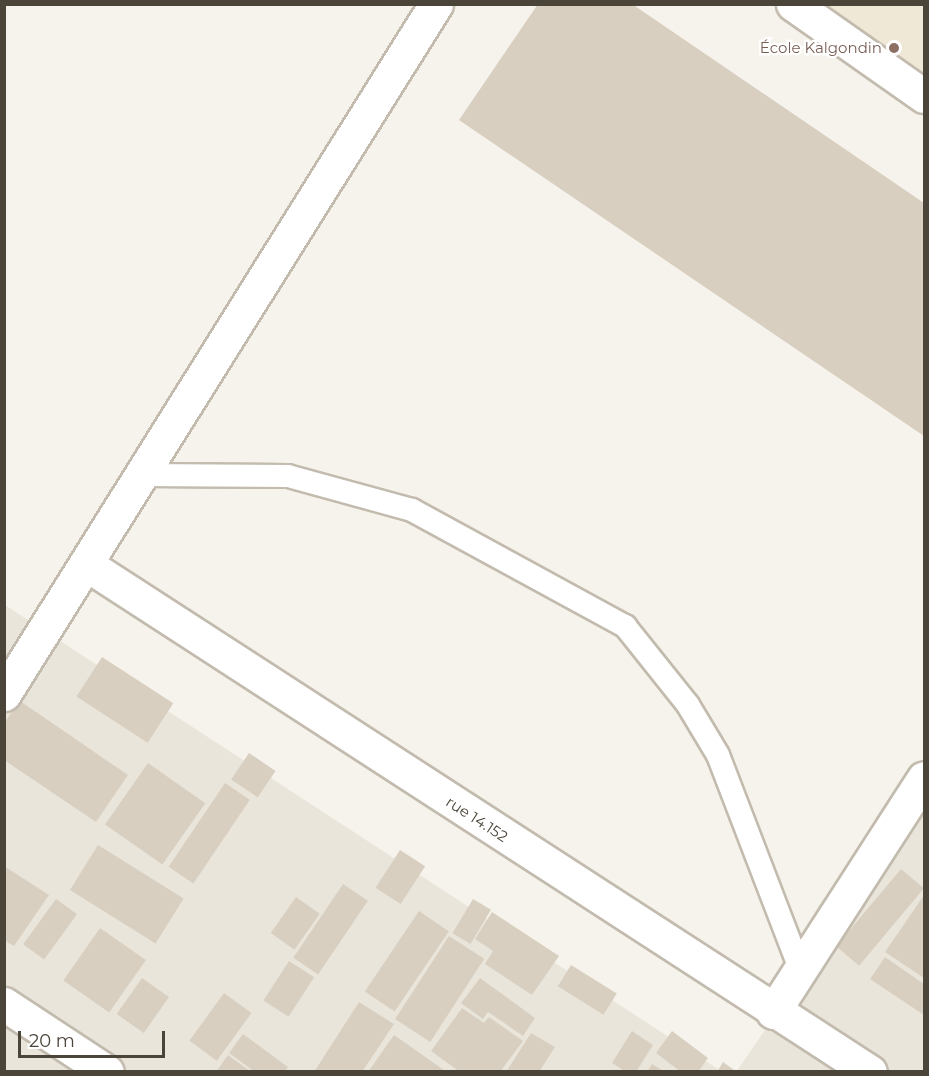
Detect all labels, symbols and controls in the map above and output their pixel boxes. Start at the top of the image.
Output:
place label: École Kalgondin [760,39,882,57]
marker: École Kalgondin [887,41,901,55]
street label: rue 14.152 [443,792,511,846]
scale bar [21,1019,168,1057]
text: 20 m [29,1030,75,1052]

